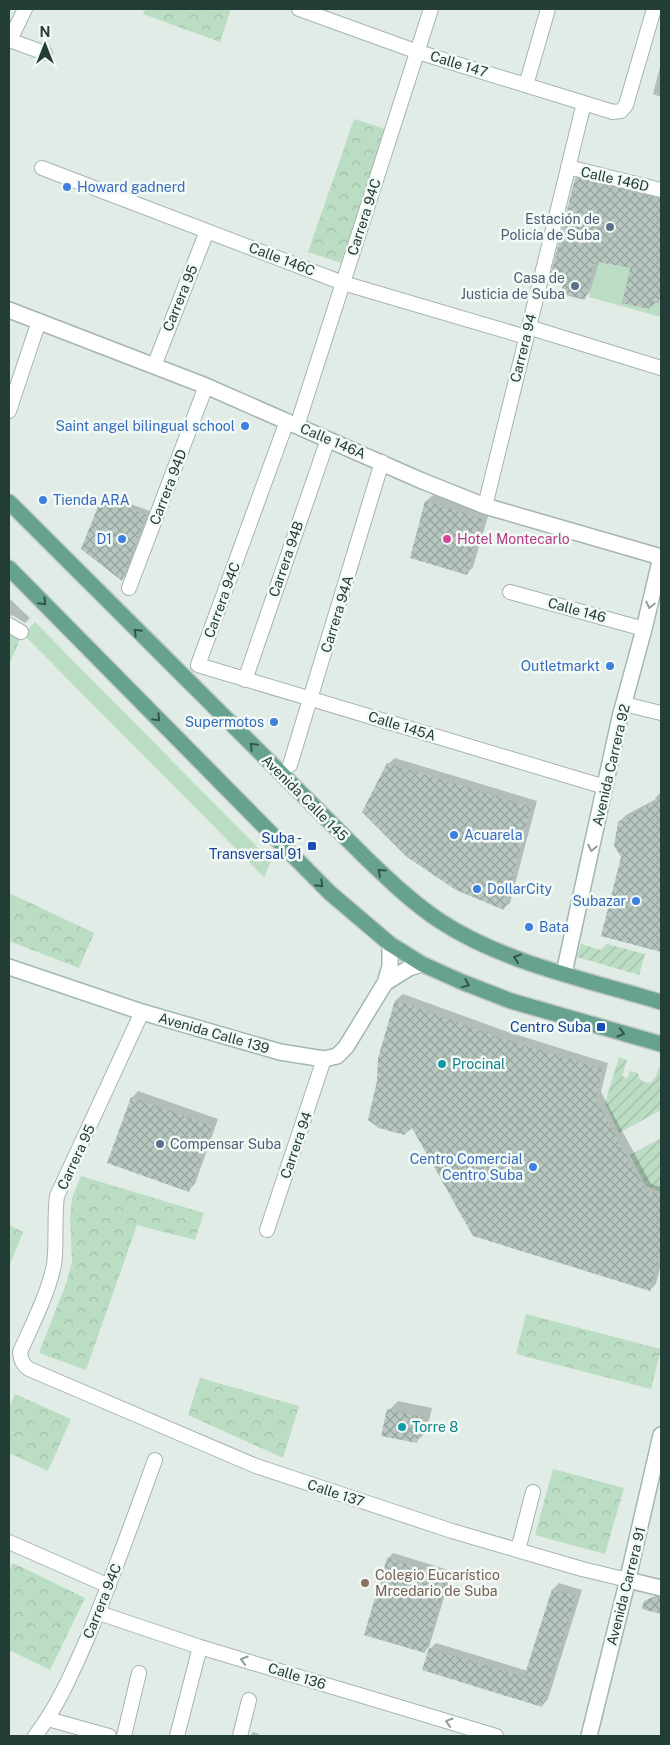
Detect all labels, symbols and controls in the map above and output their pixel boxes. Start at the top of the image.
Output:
north arrow [20,20,70,70]
text: N [40,24,50,40]
street label: Calle 147 [428,48,490,80]
street label: Calle 146D [579,163,651,195]
street label: Carrera 94C [344,177,384,257]
place label: Howard gadnerd [77,179,185,195]
marker: Howard gadnerd [61,181,73,193]
place label: Estación de Policía de Suba [501,211,600,243]
marker: Estación de Policía de Suba [604,221,616,233]
street label: Calle 146C [247,239,317,279]
street label: Carrera 95 [159,262,201,334]
place label: Casa de Justicia de Suba [460,270,565,302]
marker: Casa de Justicia de Suba [569,280,581,292]
street label: Carrera 94 [507,312,539,384]
place label: Saint angel bilingual school [55,418,235,434]
marker: Saint angel bilingual school [239,420,251,432]
street label: Calle 146A [298,420,368,462]
street label: Carrera 94D [146,447,190,527]
place label: Tienda ARA [53,492,130,508]
marker: Tienda ARA [37,494,49,506]
street label: Carrera 94B [266,519,306,599]
place label: D1 [97,531,112,547]
place label: Hotel Montecarlo [457,531,570,547]
marker: D1 [116,533,128,545]
marker: Hotel Montecarlo [441,533,453,545]
street label: Carrera 94C [201,560,243,640]
street label: Carrera 94A [318,573,356,655]
street label: Calle 146 [546,595,608,626]
one-way arrow [37,597,46,606]
one-way arrow [645,600,656,609]
one-way arrow [134,629,143,638]
place label: Outletmarkt [521,658,600,674]
marker: Outletmarkt [604,660,616,672]
street label: Avenida Carrera 92 [589,703,633,827]
street label: Calle 145A [366,708,438,744]
one-way arrow [151,712,160,721]
place label: Supermotos [185,714,264,730]
marker: Supermotos [268,716,280,728]
one-way arrow [250,743,259,752]
street label: Avenida Calle 145 [259,752,351,844]
place label: Acuarela [464,827,522,843]
marker: Acuarela [448,829,460,841]
place label: Suba - Transversal 91 [209,830,302,862]
marker: Suba - Transversal 91 [306,840,318,852]
one-way arrow [587,843,598,852]
one-way arrow [378,869,387,878]
one-way arrow [315,878,324,887]
place label: DollarCity [487,881,553,897]
marker: DollarCity [471,883,483,895]
place label: Subazar [572,893,626,909]
marker: Subazar [630,895,642,907]
place label: Bata [539,919,569,935]
marker: Bata [523,921,535,933]
one-way arrow [514,954,522,964]
one-way arrow [462,978,470,988]
street label: Avenida Calle 139 [157,1010,272,1057]
place label: Centro Suba [510,1019,591,1035]
marker: Centro Suba [595,1021,607,1033]
one-way arrow [617,1027,625,1037]
place label: Procinal [452,1056,505,1072]
marker: Procinal [436,1058,448,1070]
street label: Carrera 94 [277,1109,315,1181]
street label: Carrera 95 [54,1122,98,1192]
place label: Compensar Suba [170,1136,281,1152]
marker: Compensar Suba [154,1138,166,1150]
place label: Centro Comercial Centro Suba [410,1151,523,1183]
marker: Centro Comercial Centro Suba [527,1161,539,1173]
place label: Torre 8 [412,1419,458,1435]
marker: Torre 8 [396,1421,408,1433]
street label: Calle 137 [305,1476,367,1510]
street label: Avenida Carrera 91 [603,1525,649,1647]
street label: Carrera 94C [80,1561,124,1641]
place label: Colegio Eucarístico Mrcedario de Suba [375,1567,500,1599]
marker: Colegio Eucarístico Mrcedario de Suba [359,1577,371,1589]
one-way arrow [240,1656,248,1666]
street label: Calle 136 [266,1660,328,1692]
one-way arrow [446,1718,454,1728]

